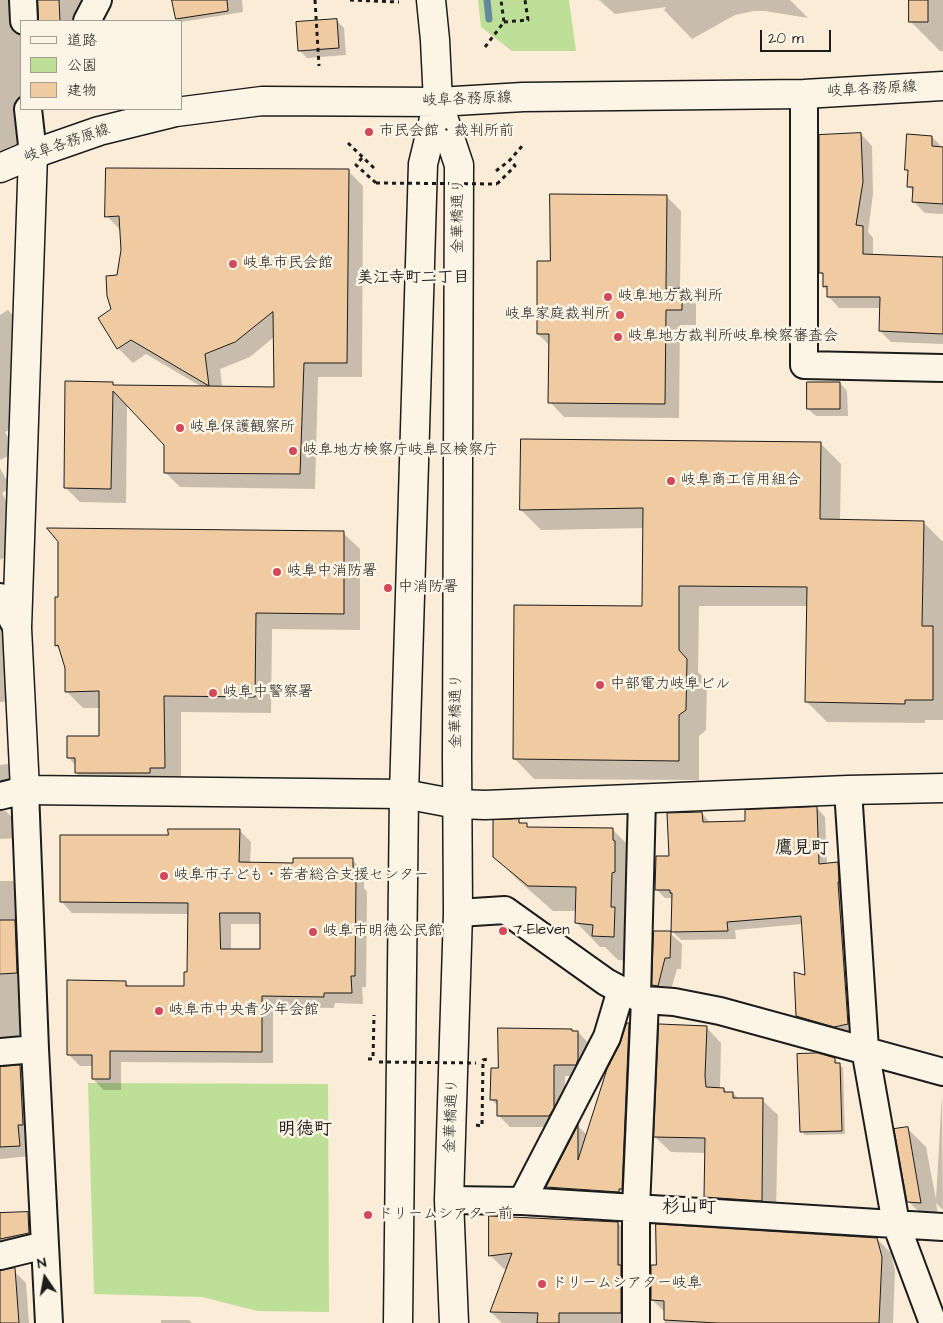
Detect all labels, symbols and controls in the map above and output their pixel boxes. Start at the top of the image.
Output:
legend [20,20,182,110]
scale bar [763,20,834,52]
text: 20 m [768,28,804,49]
text: 道路 [67,30,97,51]
text: 公園 [67,55,97,76]
street label: 岐阜各務原線 [827,79,917,101]
text: 建物 [67,80,97,101]
street label: 岐阜各務原線 [422,89,512,111]
street label: 岐阜各務原線 [22,121,112,167]
place label: 市民会館・裁判所前 [379,123,514,141]
marker: 市民会館・裁判所前 [363,126,375,138]
street label: 金華橋通り [450,179,468,253]
place label: 岐阜市民会館 [243,255,333,273]
marker: 岐阜市民会館 [227,258,239,270]
district label: 美江寺町二丁目 [357,269,469,289]
place label: 岐阜地方裁判所 [618,288,723,306]
marker: 岐阜地方裁判所 [602,291,614,303]
place label: 岐阜家庭裁判所 [505,306,610,324]
marker: 岐阜家庭裁判所 [614,309,626,321]
place label: 岐阜地方裁判所岐阜検察審査会 [628,328,838,346]
marker: 岐阜地方裁判所岐阜検察審査会 [612,331,624,343]
place label: 岐阜保護観察所 [190,419,295,437]
marker: 岐阜保護観察所 [174,422,186,434]
place label: 岐阜地方検察庁岐阜区検察庁 [303,442,498,460]
marker: 岐阜地方検察庁岐阜区検察庁 [287,445,299,457]
place label: 岐阜商工信用組合 [681,472,801,490]
marker: 岐阜商工信用組合 [665,475,677,487]
place label: 岐阜中消防署 [287,563,377,581]
marker: 岐阜中消防署 [271,566,283,578]
place label: 中消防署 [398,579,458,597]
marker: 中消防署 [382,582,394,594]
street label: 金華橋通り [448,674,466,748]
place label: 中部電力岐阜ビル [610,676,730,694]
marker: 中部電力岐阜ビル [594,679,606,691]
place label: 岐阜中警察署 [223,684,313,702]
marker: 岐阜中警察署 [207,687,219,699]
district label: 鷹見町 [775,838,829,860]
place label: 岐阜市子ども・若者総合支援センター [174,867,429,885]
marker: 岐阜市子ども・若者総合支援センター [158,870,170,882]
place label: 7-Eleven [513,922,570,940]
place label: 岐阜市明徳公民館 [323,923,443,941]
marker: 7-Eleven [497,925,509,937]
marker: 岐阜市明徳公民館 [307,926,319,938]
place label: 岐阜市中央青少年会館 [169,1002,319,1020]
marker: 岐阜市中央青少年会館 [153,1005,165,1017]
street label: 金華橋通り [442,1078,462,1154]
district label: 明徳町 [278,1119,332,1141]
district label: 杉山町 [662,1197,716,1219]
place label: ドリームシアター前 [378,1206,513,1224]
marker: ドリームシアター前 [362,1209,374,1221]
north arrow [20,1253,70,1303]
text: N [36,1253,48,1274]
place label: ドリームシアター岐阜 [552,1275,702,1293]
marker: ドリームシアター岐阜 [536,1278,548,1290]

